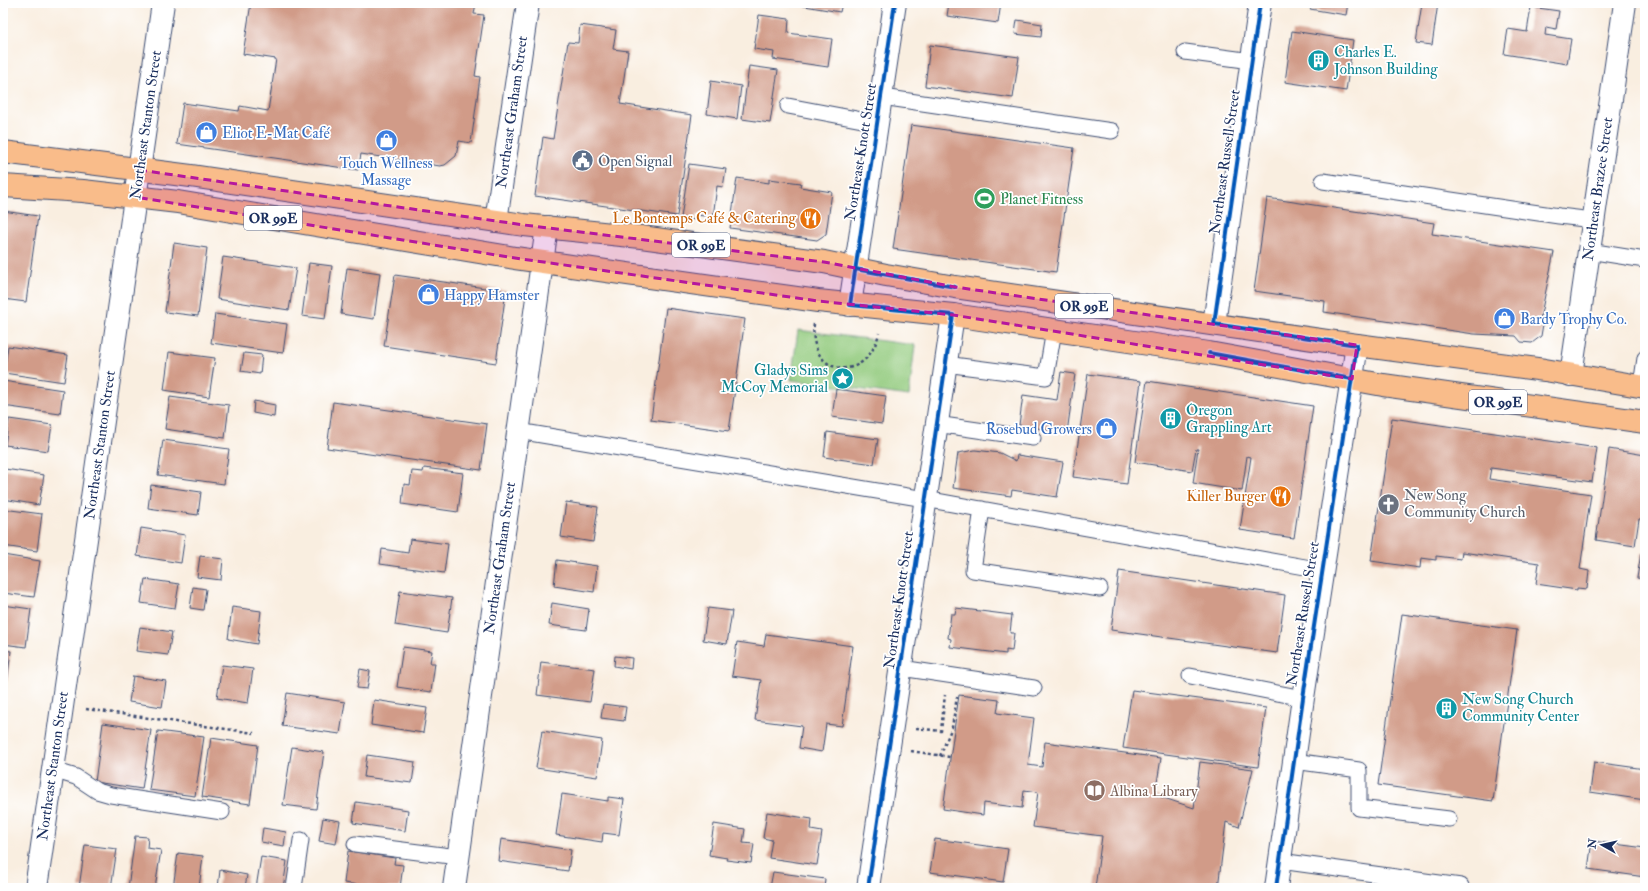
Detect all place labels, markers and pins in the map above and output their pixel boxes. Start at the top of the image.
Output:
place label: Charles E. Johnson Building [1333,43,1438,80]
building icon: Charles E. Johnson Building [1306,48,1332,74]
shop icon: Eliot E-Mat Café [194,120,220,146]
place label: Eliot E-Mat Café [222,124,330,143]
shop icon: Touch Wellness Massage [373,127,399,153]
public building icon: Open Signal [569,148,595,174]
place label: Open Signal [598,152,673,172]
place label: Touch Wellness Massage [339,154,433,190]
sports icon: Planet Fitness [971,186,997,212]
place label: Planet Fitness [1000,190,1083,209]
restaurant icon: Le Bontemps Café & Catering [798,205,824,231]
place label: Le Bontemps Café & Catering [612,209,797,229]
shop icon: Happy Hamster [415,282,441,308]
place label: Happy Hamster [444,286,540,306]
shop icon: Bardy Trophy Co. [1491,306,1517,332]
place label: Bardy Trophy Co. [1520,310,1627,330]
place label: Gladys Sims McCoy Memorial [721,361,828,397]
place icon: Gladys Sims McCoy Memorial [830,366,856,392]
place label: Oregon Grappling Art [1186,401,1272,438]
building icon: Oregon Grappling Art [1158,406,1184,432]
shop icon: Rosebud Growers [1094,416,1120,442]
place label: Rosebud Growers [986,420,1092,439]
restaurant icon: Killer Burger [1268,483,1294,509]
place label: New Song Community Church [1404,486,1525,522]
place label: Killer Burger [1187,487,1266,506]
church icon: New Song Community Church [1376,491,1402,517]
place label: New Song Church Community Center [1462,690,1579,726]
building icon: New Song Church Community Center [1434,695,1460,721]
library icon: Albina Library [1081,778,1107,804]
place label: Albina Library [1109,782,1198,801]

